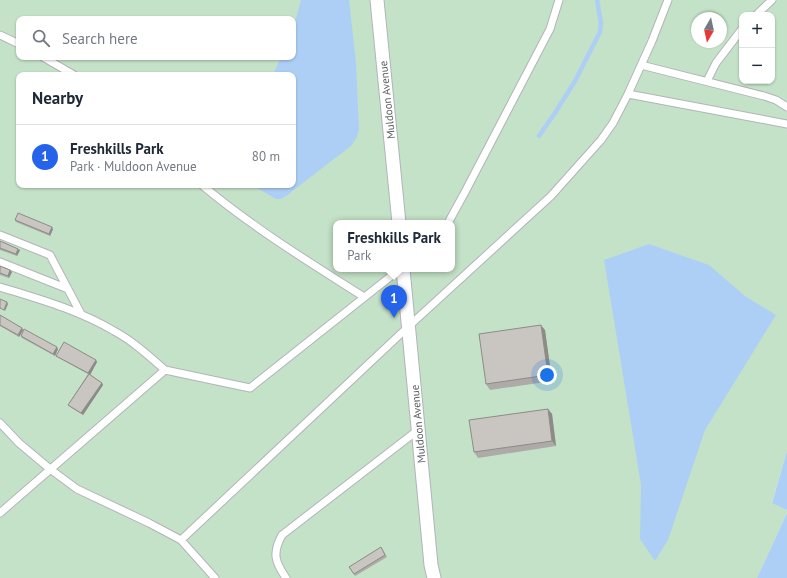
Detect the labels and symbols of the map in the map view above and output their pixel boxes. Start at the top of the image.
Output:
north arrow [691,12,727,48]
street label: Muldoon Avenue [376,60,398,140]
pin: 1 [381,285,407,318]
your location [537,365,557,385]
street label: Muldoon Avenue [408,384,428,464]

